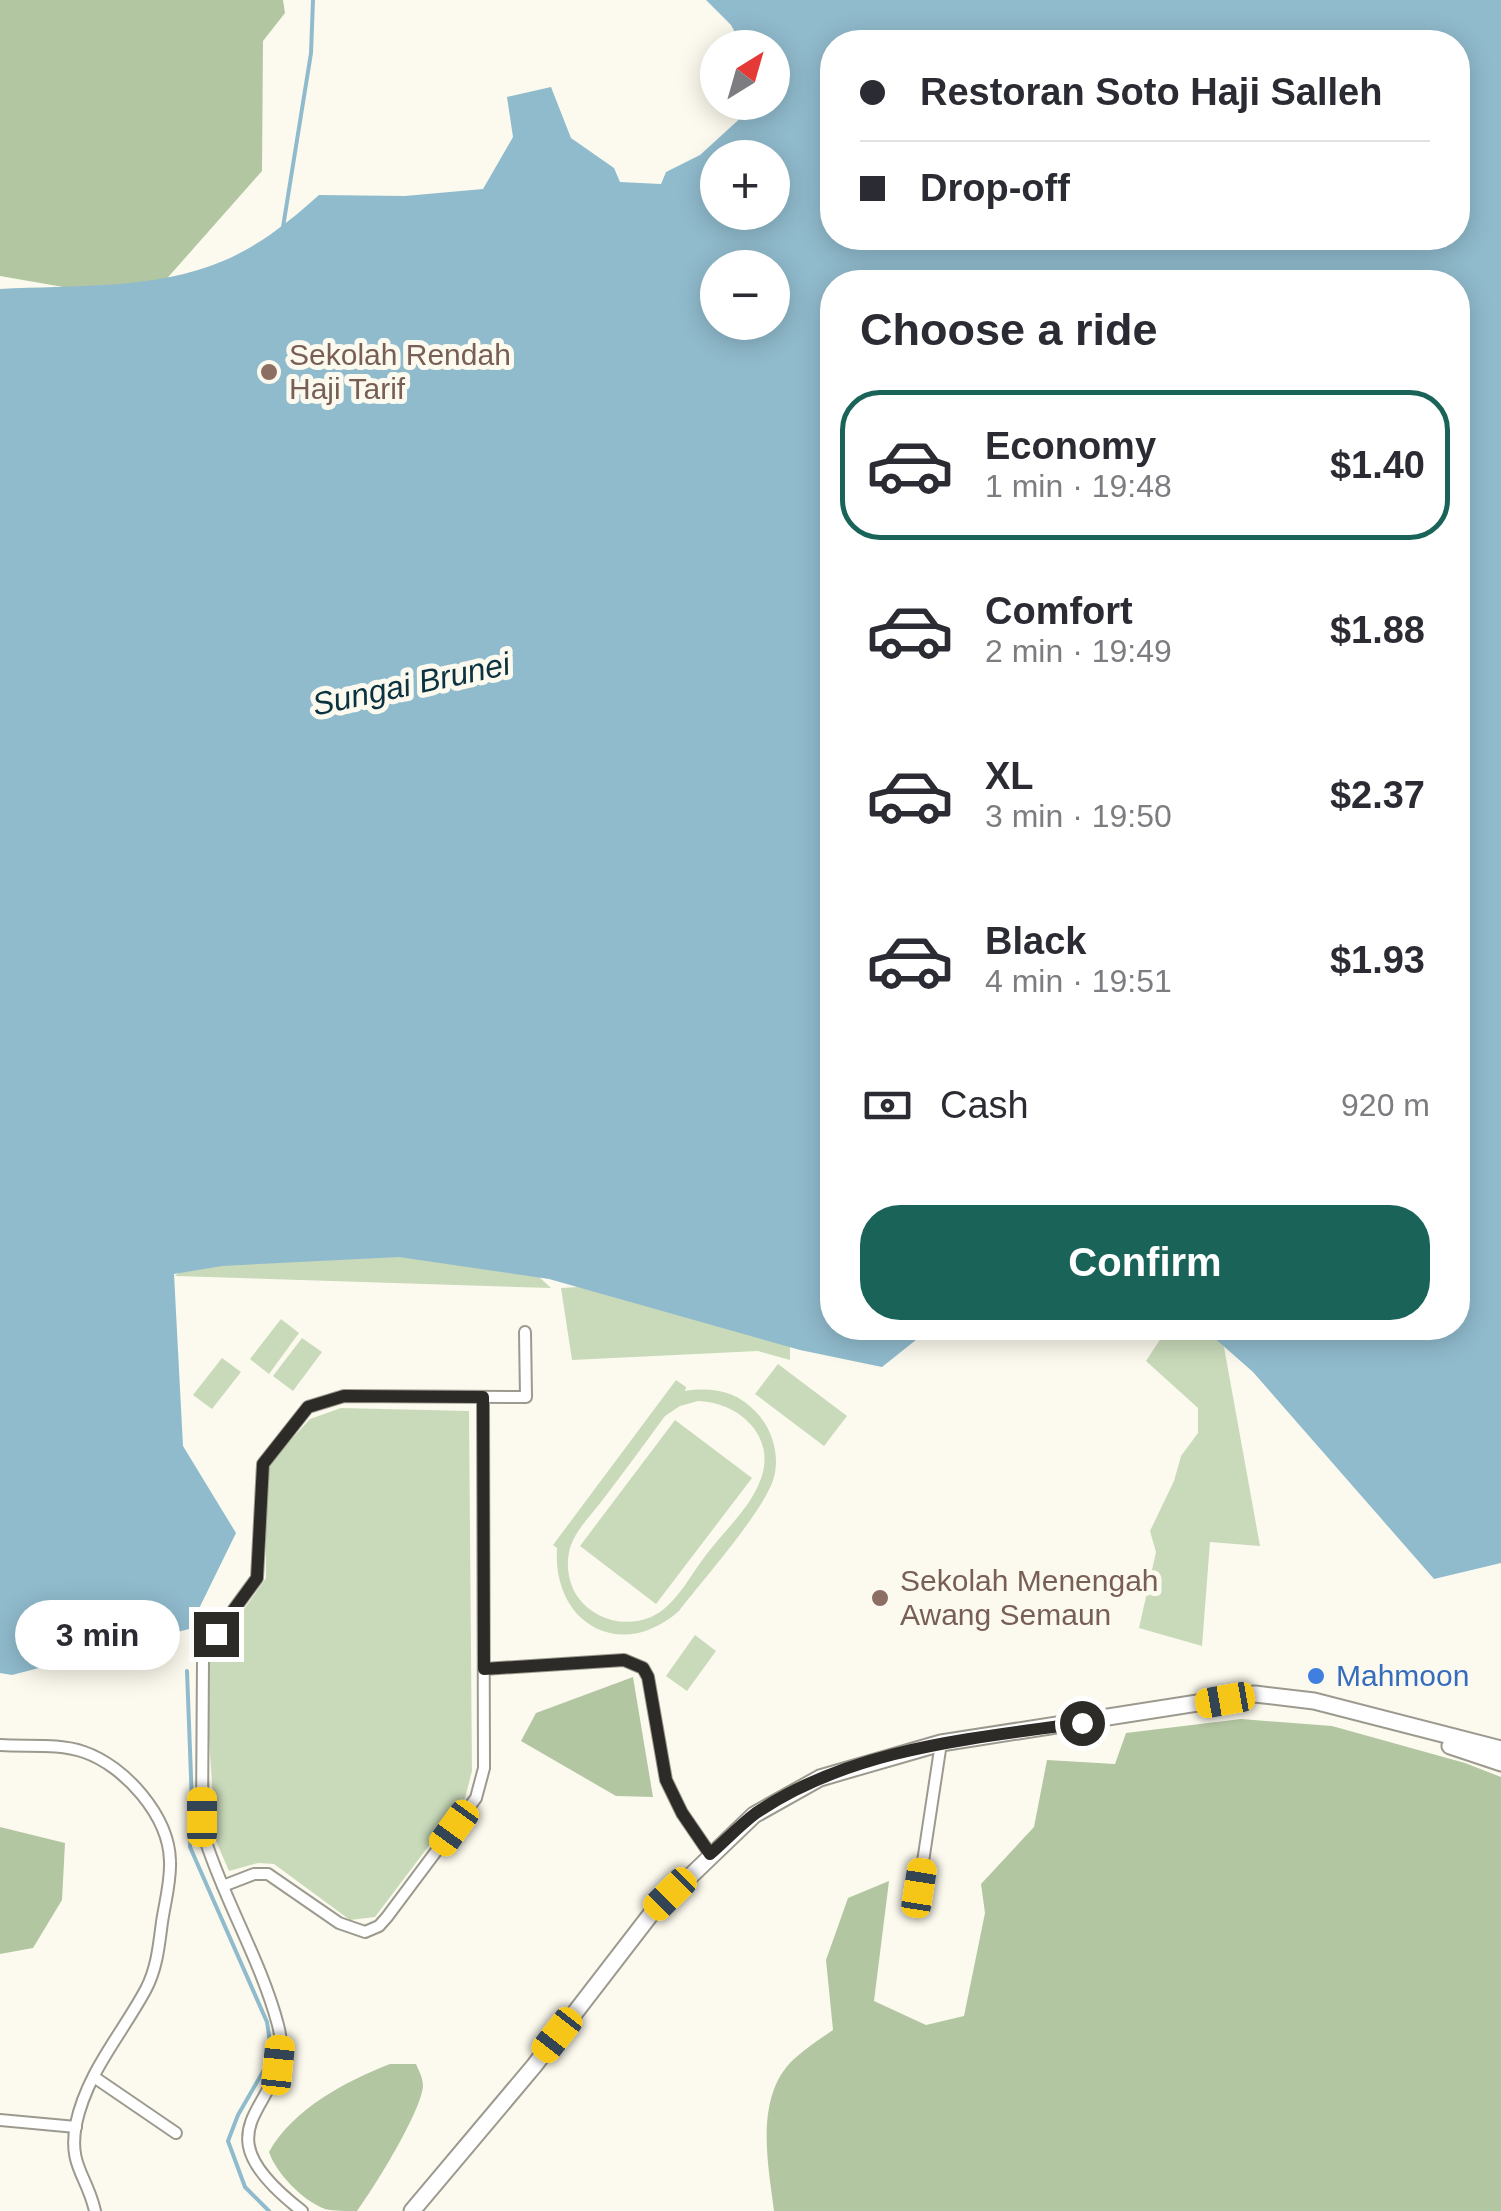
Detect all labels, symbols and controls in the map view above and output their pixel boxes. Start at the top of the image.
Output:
north arrow [700,30,790,120]
map controls [700,30,790,340]
text: Restoran Soto Haji Salleh [920,71,1382,113]
button: + [700,140,790,230]
text: Drop-off [920,167,1070,209]
button: − [700,250,790,340]
text: Choose a ride [860,304,1158,355]
place label: Sekolah Rendah Haji Tarif [289,338,511,405]
marker: Sekolah Rendah Haji Tarif [258,361,280,383]
icon: car [865,420,955,510]
text: Economy [985,425,1156,467]
text: $1.40 [1330,444,1425,486]
text: 1 min · 19:48 [985,468,1172,504]
icon: car [865,585,955,675]
text: Comfort [985,590,1133,632]
text: $1.88 [1330,609,1425,651]
text: 2 min · 19:49 [985,633,1172,669]
water label: Sungai Brunei [309,645,514,723]
icon: car [865,750,955,840]
text: XL [985,755,1034,797]
text: $2.37 [1330,774,1425,816]
text: 3 min · 19:50 [985,798,1172,834]
icon: car [865,915,955,1005]
text: Black [985,920,1086,962]
text: $1.93 [1330,939,1425,981]
text: 4 min · 19:51 [985,963,1172,999]
icon: cash [860,1078,915,1133]
text: Cash [940,1084,1029,1126]
text: 920 m [1341,1087,1430,1123]
button: Confirm [860,1205,1430,1320]
place label: Sekolah Menengah Awang Semaun [900,1564,1159,1631]
marker: Sekolah Menengah Awang Semaun [869,1587,891,1609]
callout: 3 min [16,1599,181,1669]
route end [194,1612,239,1657]
text: 3 min [56,1617,139,1653]
place label: Mahmoon [1336,1659,1469,1692]
marker: Mahmoon [1305,1665,1327,1687]
car [1193,1680,1257,1720]
route start [1060,1701,1105,1746]
car [187,1787,217,1847]
car [424,1795,484,1861]
car [899,1856,939,1920]
car [638,1862,702,1926]
car [527,2002,587,2068]
car [260,2034,296,2096]

